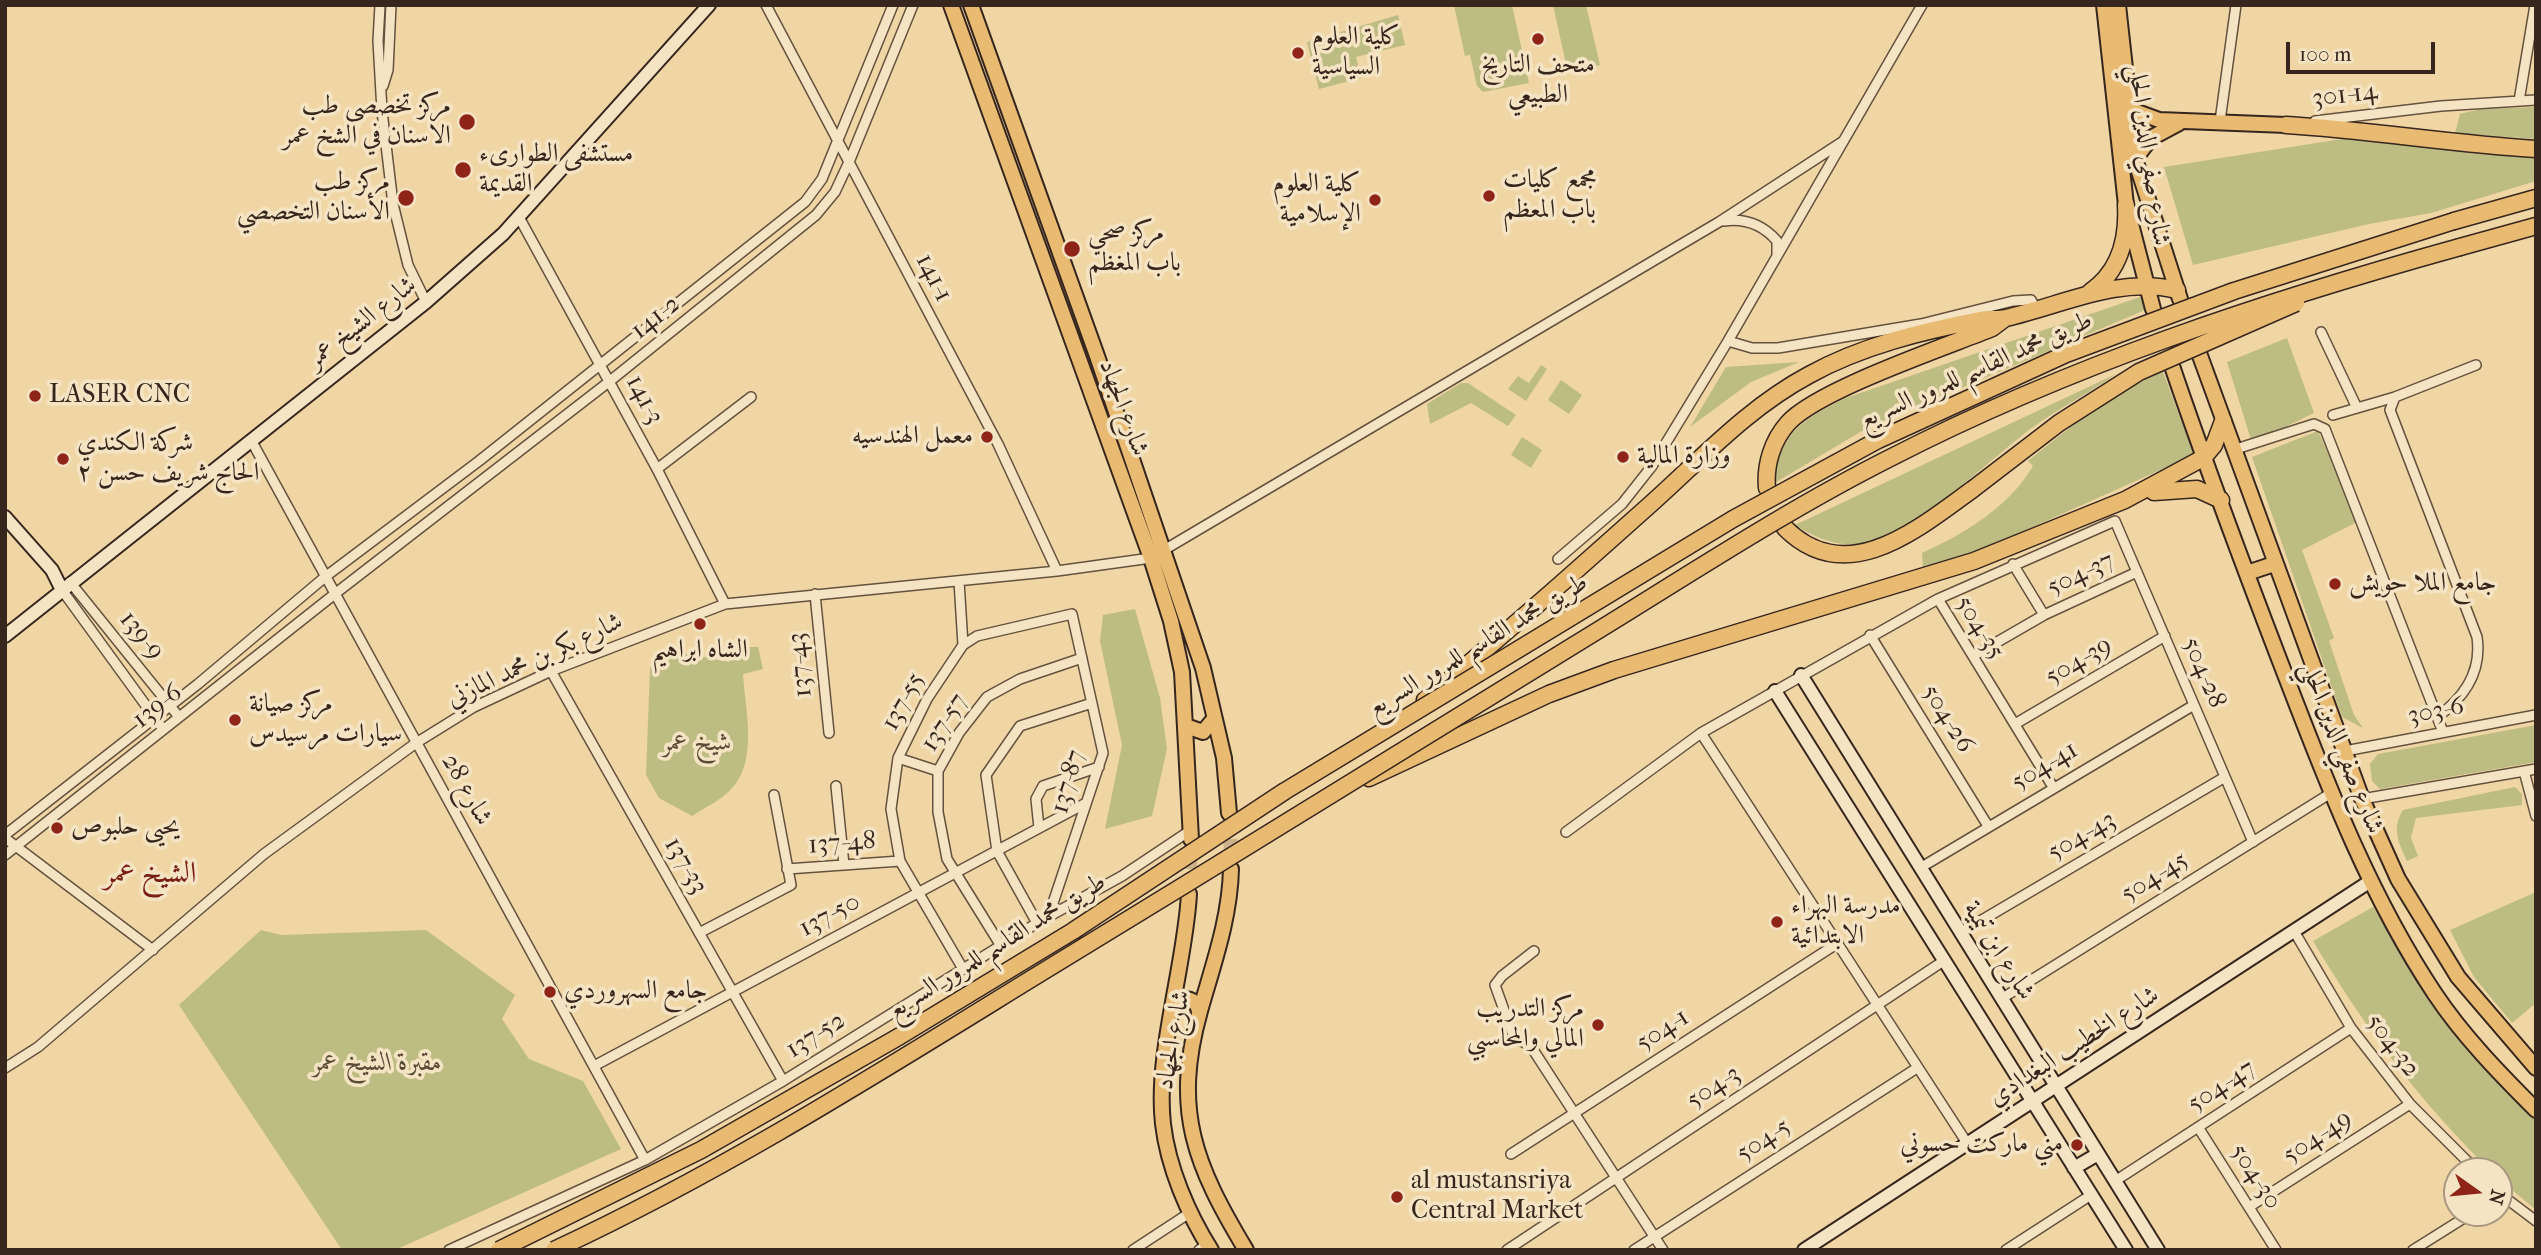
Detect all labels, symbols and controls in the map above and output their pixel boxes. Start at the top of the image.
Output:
place label: كلية العلوم السياسية [1312,22,1400,84]
scale bar [2289,28,2438,72]
marker: متحف التاريخ الطبيعي [1530,31,1546,47]
text: 100 m [2299,42,2352,66]
marker: كلية العلوم السياسية [1290,45,1306,61]
place label: متحف التاريخ الطبيعي [1481,50,1595,112]
street label: شارع صفي الدين الحلي [2120,62,2176,248]
street label: 301-14 [2311,77,2379,115]
place label: مركز تخصصي طب الاسنان في الشخ عمر [283,91,451,152]
marker: مركز تخصصي طب الاسنان في الشخ عمر [457,112,477,132]
place label: مستشفى الطوارىء القديمة [479,139,633,200]
marker: مستشفى الطوارىء القديمة [453,160,473,180]
place label: مجمع كليات باب المعظم [1503,165,1597,227]
place label: مركز طب الأسنان التخصصي [237,167,390,228]
place label: كلية العلوم الإسلامية [1273,169,1361,230]
marker: مركز طب الأسنان التخصصي [396,188,416,208]
marker: مجمع كليات باب المعظم [1481,188,1497,204]
marker: كلية العلوم الإسلامية [1367,192,1383,208]
place label: مركز صحي باب المغظم [1088,218,1181,280]
marker: مركز صحي باب المغظم [1062,239,1082,259]
street label: 141-1 [908,249,958,307]
street label: شارع الشيخ عمر [301,270,423,376]
street label: 141-2 [625,289,687,347]
street label: طريق محمد القاسم للمرور السريع [1854,305,2098,437]
street label: شارع الجهاد [1091,355,1155,461]
street label: 141-3 [618,370,670,430]
place label: LASER CNC [49,380,190,412]
marker: LASER CNC [27,388,43,404]
place label: معمل الهندسيه [852,421,973,453]
place label: شركة الكندي الحاج شريف حسن ٢ [77,428,259,490]
marker: معمل الهندسيه [979,429,995,445]
place label: وزارة المالية [1637,441,1731,473]
marker: وزارة المالية [1615,449,1631,465]
marker: شركة الكندي الحاج شريف حسن ٢ [55,451,71,467]
street label: 504-37 [2042,546,2120,604]
street label: طريق محمد القاسم للمرور السريع [1362,568,1594,724]
place label: جامع الملا حويش [2349,568,2496,600]
marker: جامع الملا حويش [2327,576,2343,592]
street label: 504-35 [1947,590,2011,666]
street label: 139-9 [112,605,170,667]
street label: شارع بكر بن محمد المازني [442,607,628,715]
marker: الشاه ابراهيم [692,616,708,632]
street label: 137-43 [782,631,820,699]
street label: 504-39 [2040,631,2118,693]
street label: 504-28 [2174,633,2232,713]
place label: الشاه ابراهيم [652,635,748,667]
street label: شارع صفي الدين الحلي [2292,657,2390,839]
street label: 137-55 [875,668,933,736]
street label: 139-6 [127,678,189,736]
street label: 504-26 [1914,679,1980,759]
street label: 137-57 [915,688,975,758]
place label: مركز صيانة سيارات مرسيدس [249,689,402,750]
street label: 303-6 [2405,691,2467,733]
marker: مركز صيانة سيارات مرسيدس [227,712,243,728]
park label: شيخ عمر [662,728,732,760]
street label: 504-41 [2006,735,2084,799]
street label: 137-87 [1045,747,1093,817]
street label: شارع 28 [434,749,498,831]
street label: 504-43 [2042,805,2122,869]
place label: يحيى حلبوص [71,812,180,844]
marker: يحيى حلبوص [49,820,65,836]
street label: 137-48 [807,826,877,862]
street label: 137-33 [656,832,714,900]
street label: 504-45 [2116,845,2194,911]
district label: الشيخ عمر [103,857,197,893]
street label: طريق محمد القاسم للمرور السريع [882,867,1112,1027]
street label: 137-50 [794,887,866,945]
place label: مدرسة البهراء الابتدائية [1791,891,1900,953]
street label: شارع ابن تيمية [1955,896,2041,1006]
marker: مدرسة البهراء الابتدائية [1769,914,1785,930]
place label: جامع السهروردي [564,976,708,1008]
street label: شارع الخطيب البغدادي [1983,980,2165,1114]
marker: جامع السهروردي [542,984,558,1000]
street label: شارع الجهاد [1150,988,1198,1092]
place label: مركز التدريب المالي والمحاسبي [1467,994,1584,1056]
street label: 504-1 [1631,1003,1695,1059]
street label: 137-52 [781,1006,851,1066]
street label: 504-32 [2358,1008,2426,1084]
marker: مركز التدريب المالي والمحاسبي [1590,1017,1606,1033]
park label: مقبرة الشيخ عمر [312,1048,442,1080]
street label: 504-47 [2182,1054,2262,1120]
street label: 504-3 [1681,1059,1747,1117]
street label: 504-49 [2278,1104,2358,1172]
street label: 504-5 [1731,1112,1797,1170]
place label: مني ماركت حسوني [1900,1129,2063,1161]
marker: مني ماركت حسوني [2069,1137,2085,1153]
street label: 504-30 [2222,1138,2288,1216]
north arrow [2443,1157,2513,1227]
place label: al mustansriya Central Market [1411,1166,1583,1228]
text: N [2484,1187,2509,1207]
marker: al mustansriya Central Market [1389,1189,1405,1205]

